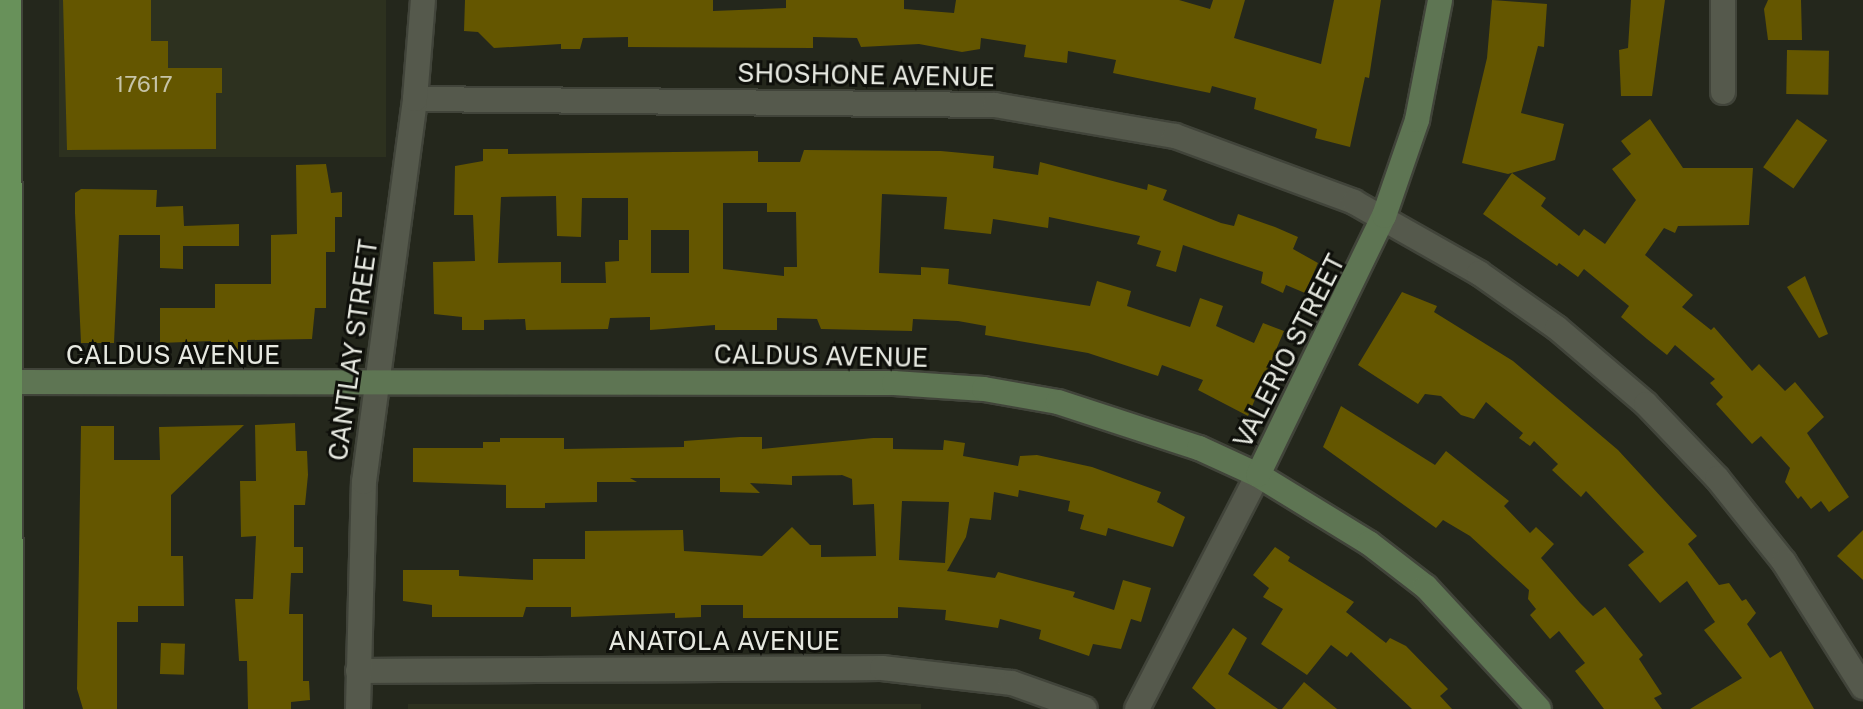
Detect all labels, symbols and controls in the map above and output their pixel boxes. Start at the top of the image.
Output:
street label: SHOSHONE AVENUE [737,57,995,93]
house number: 17617 [115,72,173,98]
street label: CANTLAY STREET [322,237,384,463]
street label: VALERIO STREET [1227,249,1351,453]
street label: CALDUS AVENUE [66,339,280,371]
street label: CALDUS AVENUE [714,339,928,373]
street label: ANATOLA AVENUE [608,625,840,657]

